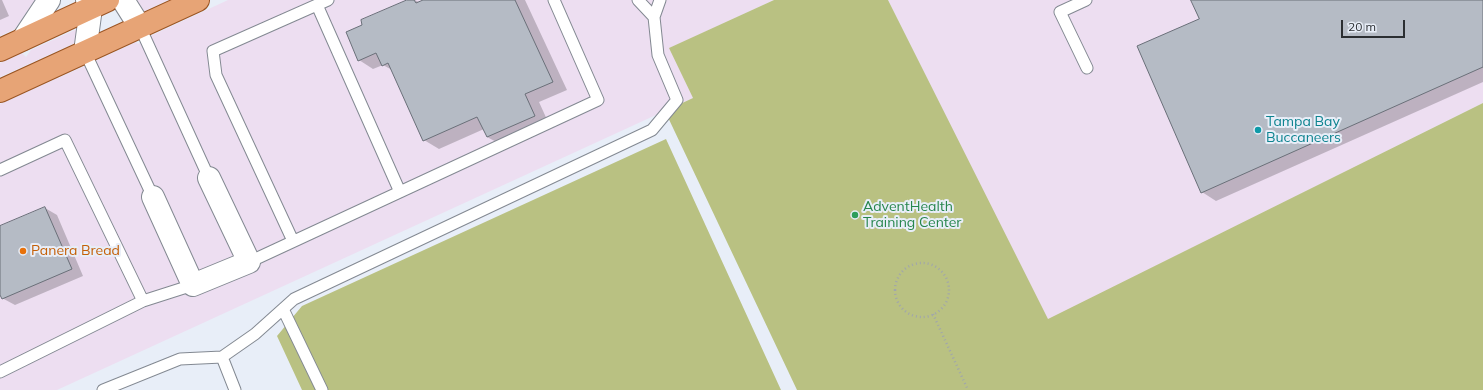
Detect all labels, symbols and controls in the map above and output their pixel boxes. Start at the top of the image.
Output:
scale bar [1343,12,1407,38]
text: 20 m [1348,19,1376,34]
place label: Tampa Bay Buccaneers [1266,114,1341,146]
marker: Tampa Bay Buccaneers [1253,125,1263,135]
place label: AdventHealth Training Center [863,199,961,232]
marker: AdventHealth Training Center [850,210,860,220]
place label: Panera Bread [31,243,120,259]
marker: Panera Bread [18,246,28,256]

